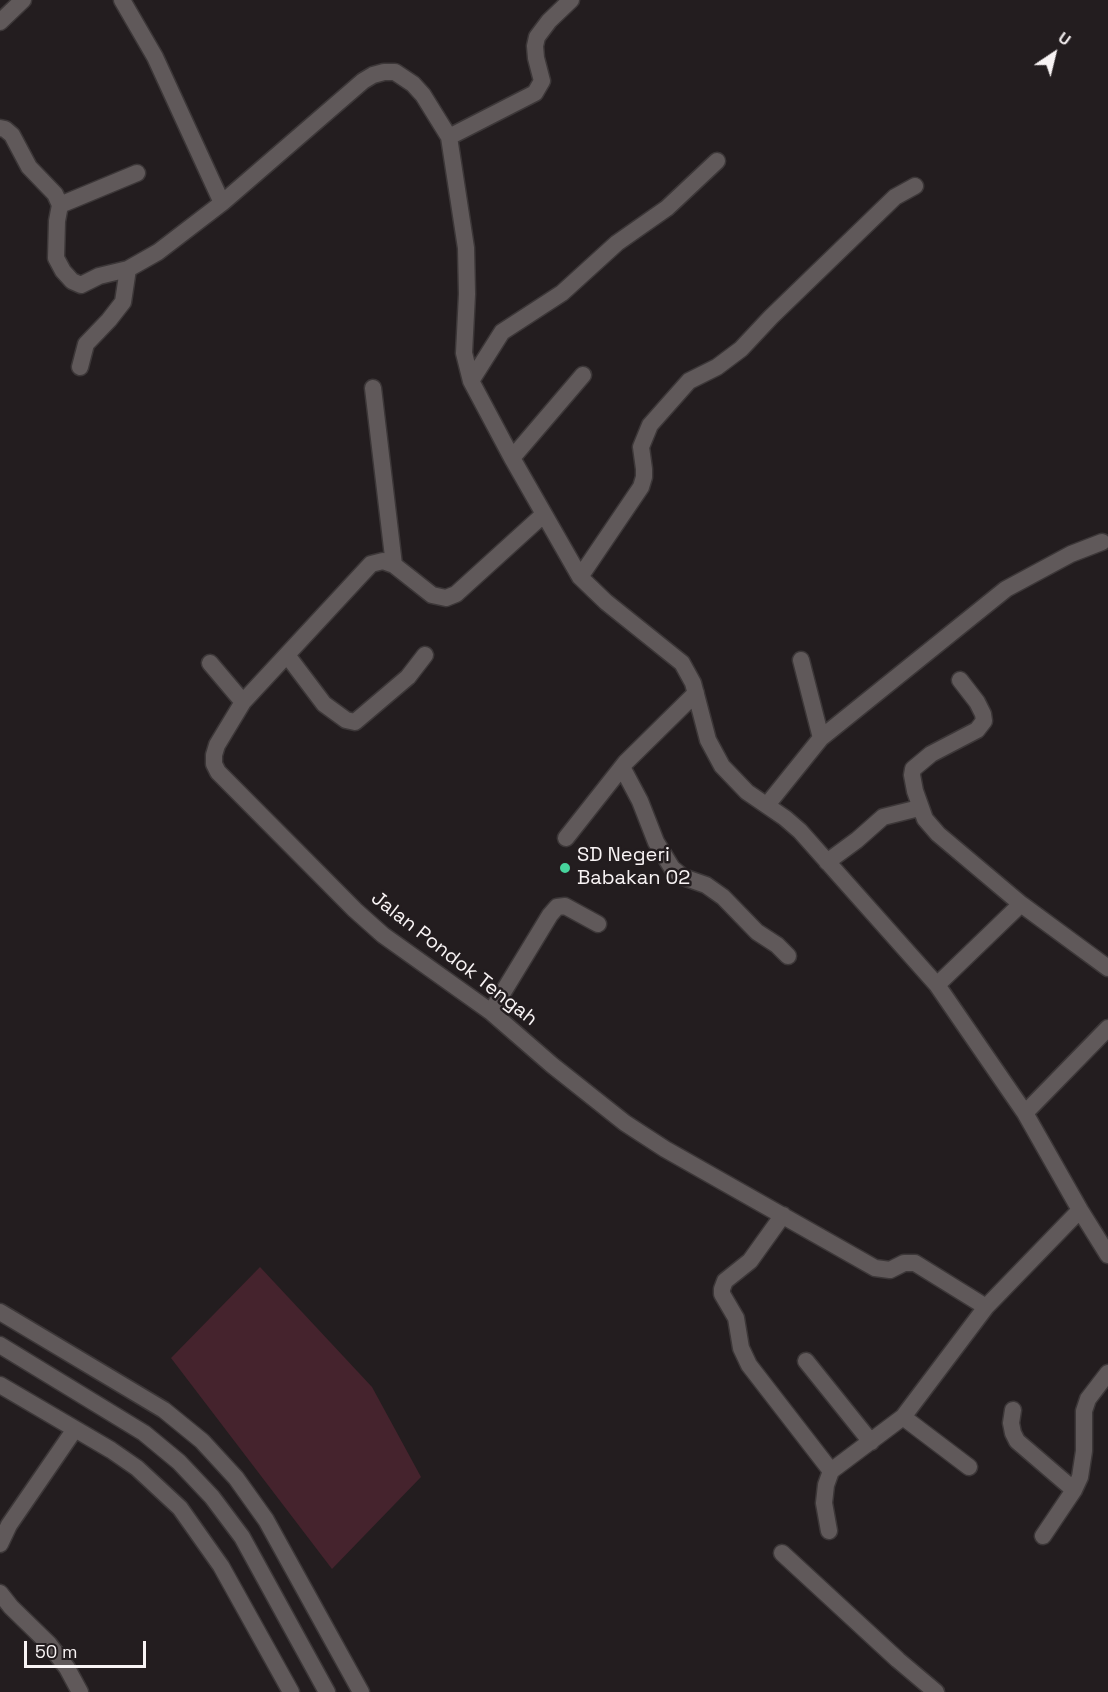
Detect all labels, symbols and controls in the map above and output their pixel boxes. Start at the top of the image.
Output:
north arrow [1024,24,1084,84]
text: U [1054,27,1075,51]
place label: SD Negeri Babakan 02 [577,844,690,891]
marker: SD Negeri Babakan 02 [558,861,572,875]
street label: Jalan Pondok Tengah [366,887,542,1031]
scale bar [27,1629,148,1667]
text: 50 m [35,1640,77,1663]

